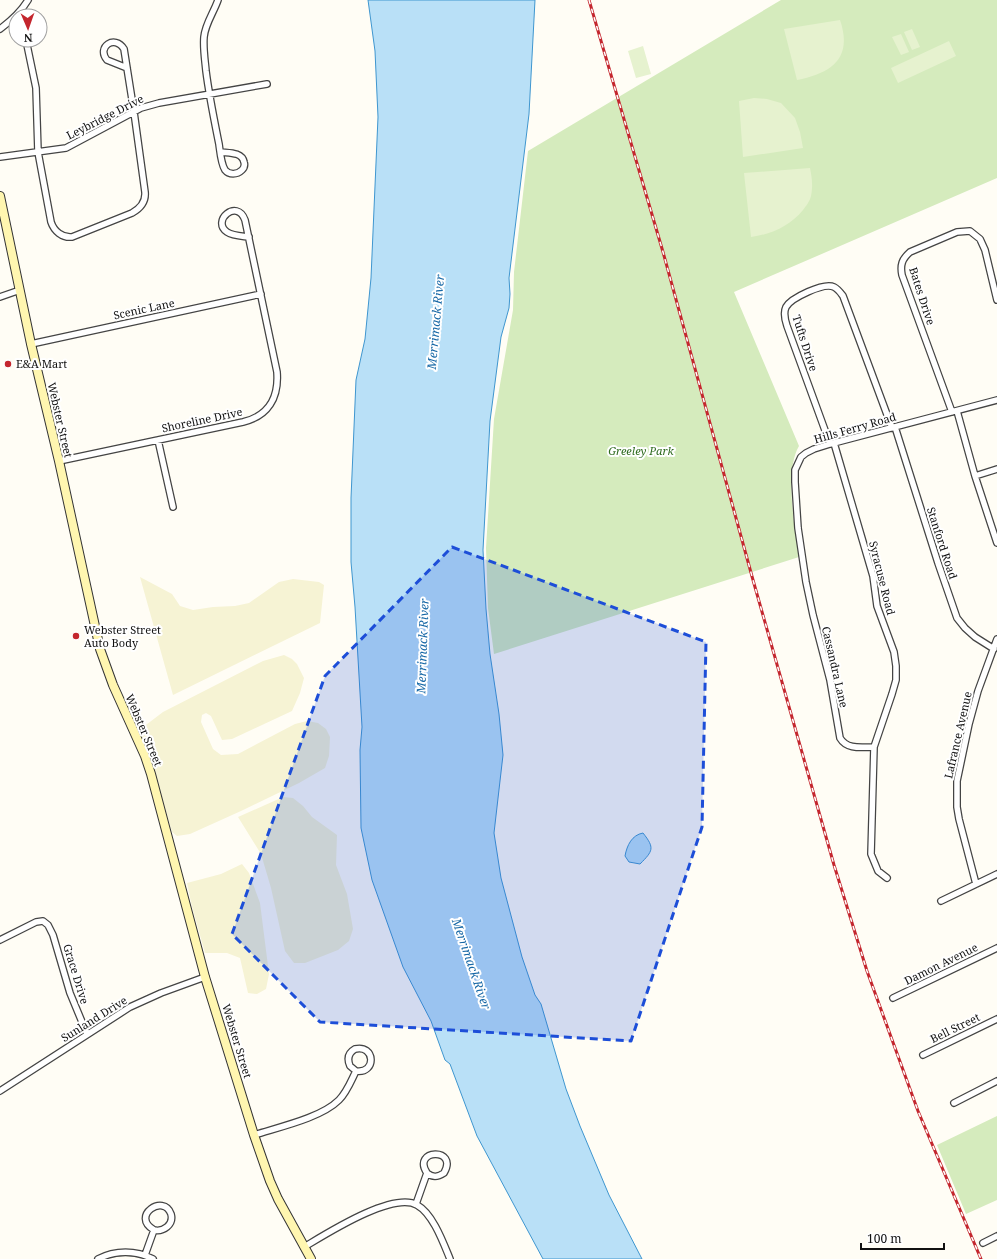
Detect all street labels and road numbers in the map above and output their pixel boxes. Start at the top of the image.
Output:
street label: Leybridge Drive [64,91,146,142]
street label: Bates Drive [906,265,939,327]
street label: Scenic Lane [112,295,176,322]
street label: Tufts Drive [789,313,822,373]
street label: Webster Street [45,381,76,459]
street label: Shoreline Drive [160,404,244,435]
street label: Hills Ferry Road [812,409,898,446]
street label: Stanford Road [924,505,961,581]
street label: Syracuse Road [866,539,899,617]
street label: Cassandra Lane [819,625,852,709]
street label: Lafrance Avenue [940,690,975,780]
street label: Webster Street [123,691,166,768]
street label: Damon Avenue [901,939,980,988]
street label: Grace Drive [60,942,93,1006]
street label: Sunland Drive [58,992,130,1045]
street label: Webster Street [219,1002,256,1080]
street label: Bell Street [927,1009,982,1046]

